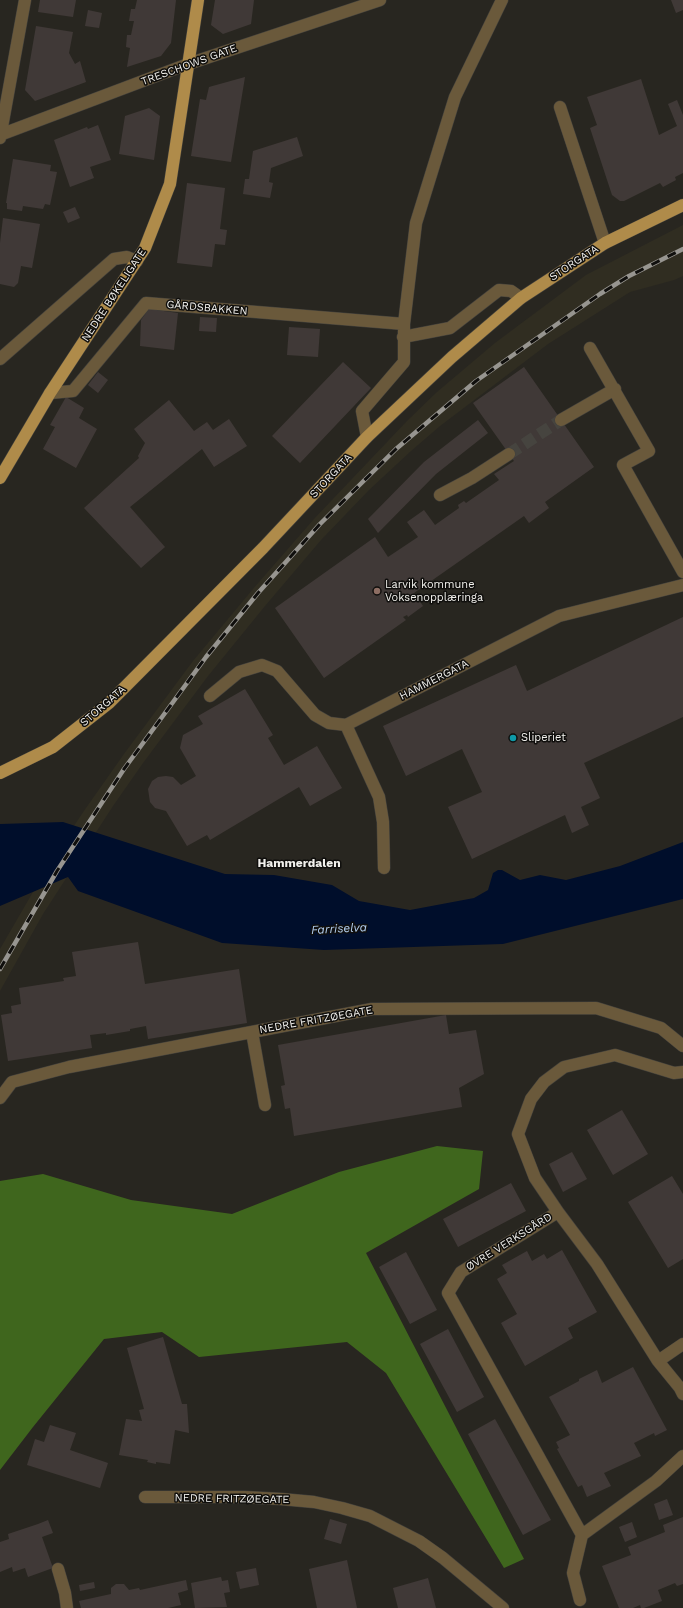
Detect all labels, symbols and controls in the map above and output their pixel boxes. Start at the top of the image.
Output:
street label: TRESCHOWS GATE [139,42,239,88]
street label: STORGATA [547,242,601,284]
street label: NEDRE BØKELIGATE [79,246,149,344]
street label: GÅRDSBAKKEN [166,298,248,318]
street label: STORGATA [307,451,355,501]
place label: Larvik kommune Voksenopplæringa [385,578,483,604]
marker: Larvik kommune Voksenopplæringa [372,586,382,596]
street label: HAMMERGATA [397,657,471,703]
street label: STORGATA [78,683,128,729]
place label: Sliperiet [521,731,566,745]
marker: Sliperiet [508,733,518,743]
district label: Hammerdalen [257,856,341,870]
water label: Farriselva [311,920,367,938]
street label: NEDRE FRITZØEGATE [258,1004,374,1036]
street label: ØVRE VERKSGÅRD [463,1210,555,1274]
street label: NEDRE FRITZØEGATE [174,1491,290,1507]

